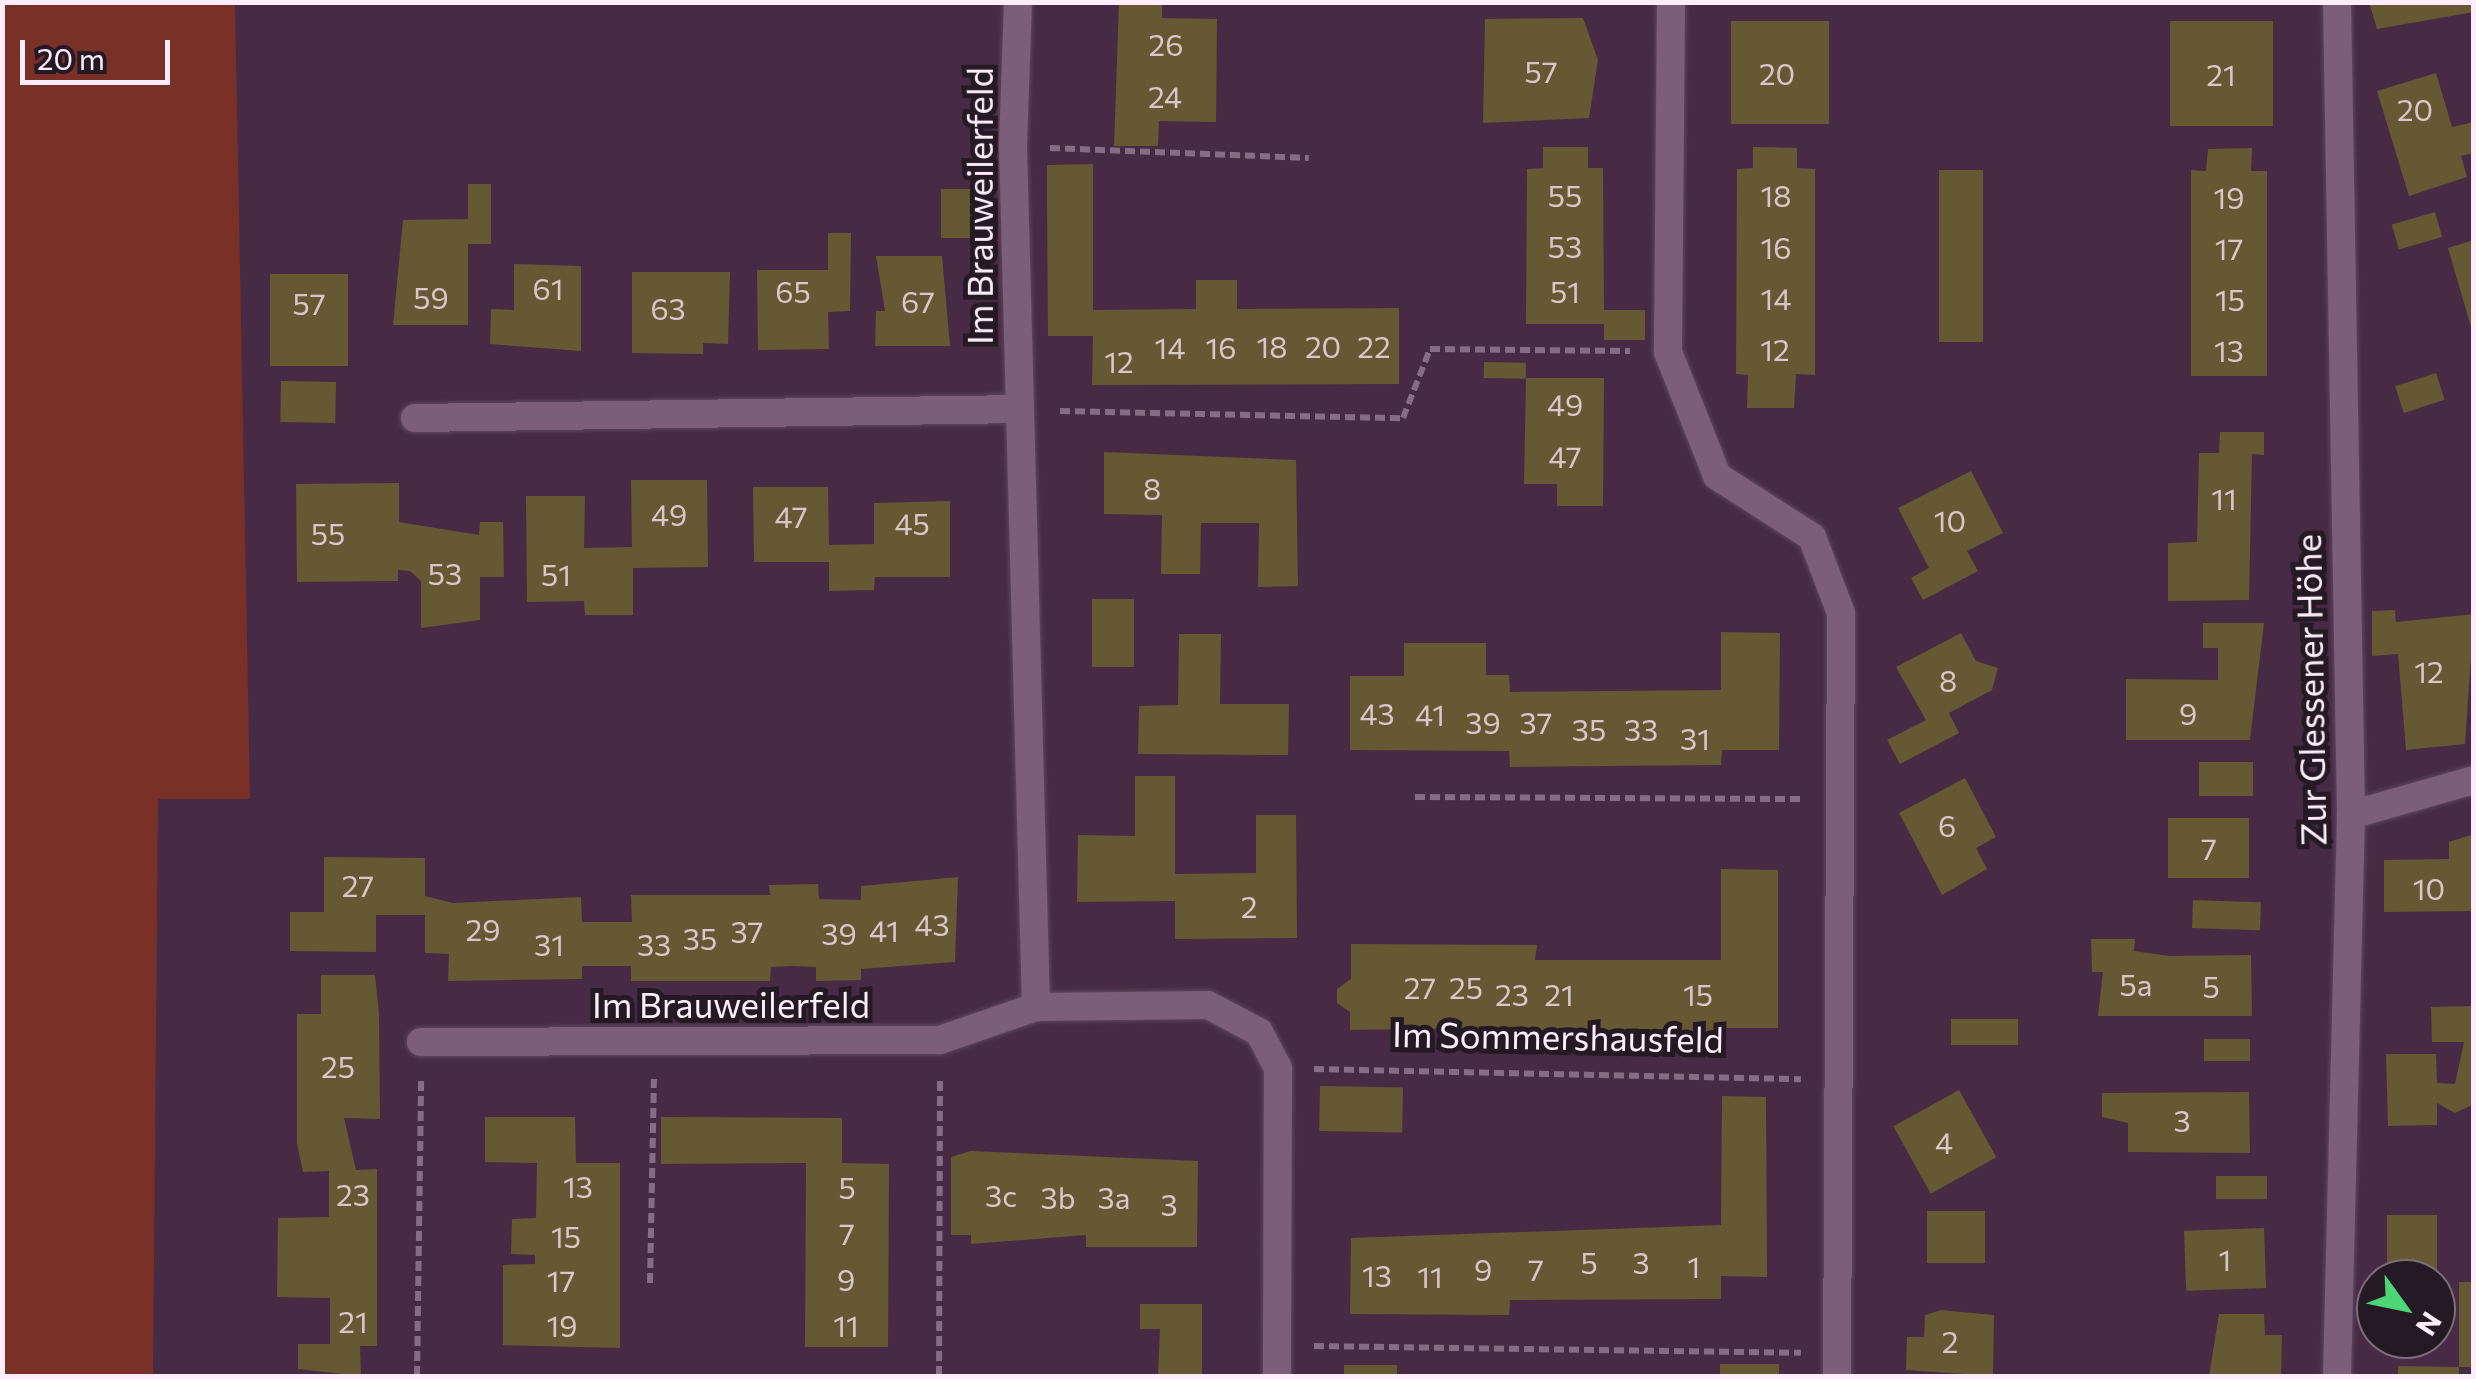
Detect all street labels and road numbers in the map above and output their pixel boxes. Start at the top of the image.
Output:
street label: Im Brauweilerfeld [958,67,1000,345]
street label: Zur Glessener Höhe [2286,534,2334,846]
street label: Im Brauweilerfeld [592,983,870,1025]
street label: Im Sommershausfeld [1392,1012,1724,1060]

